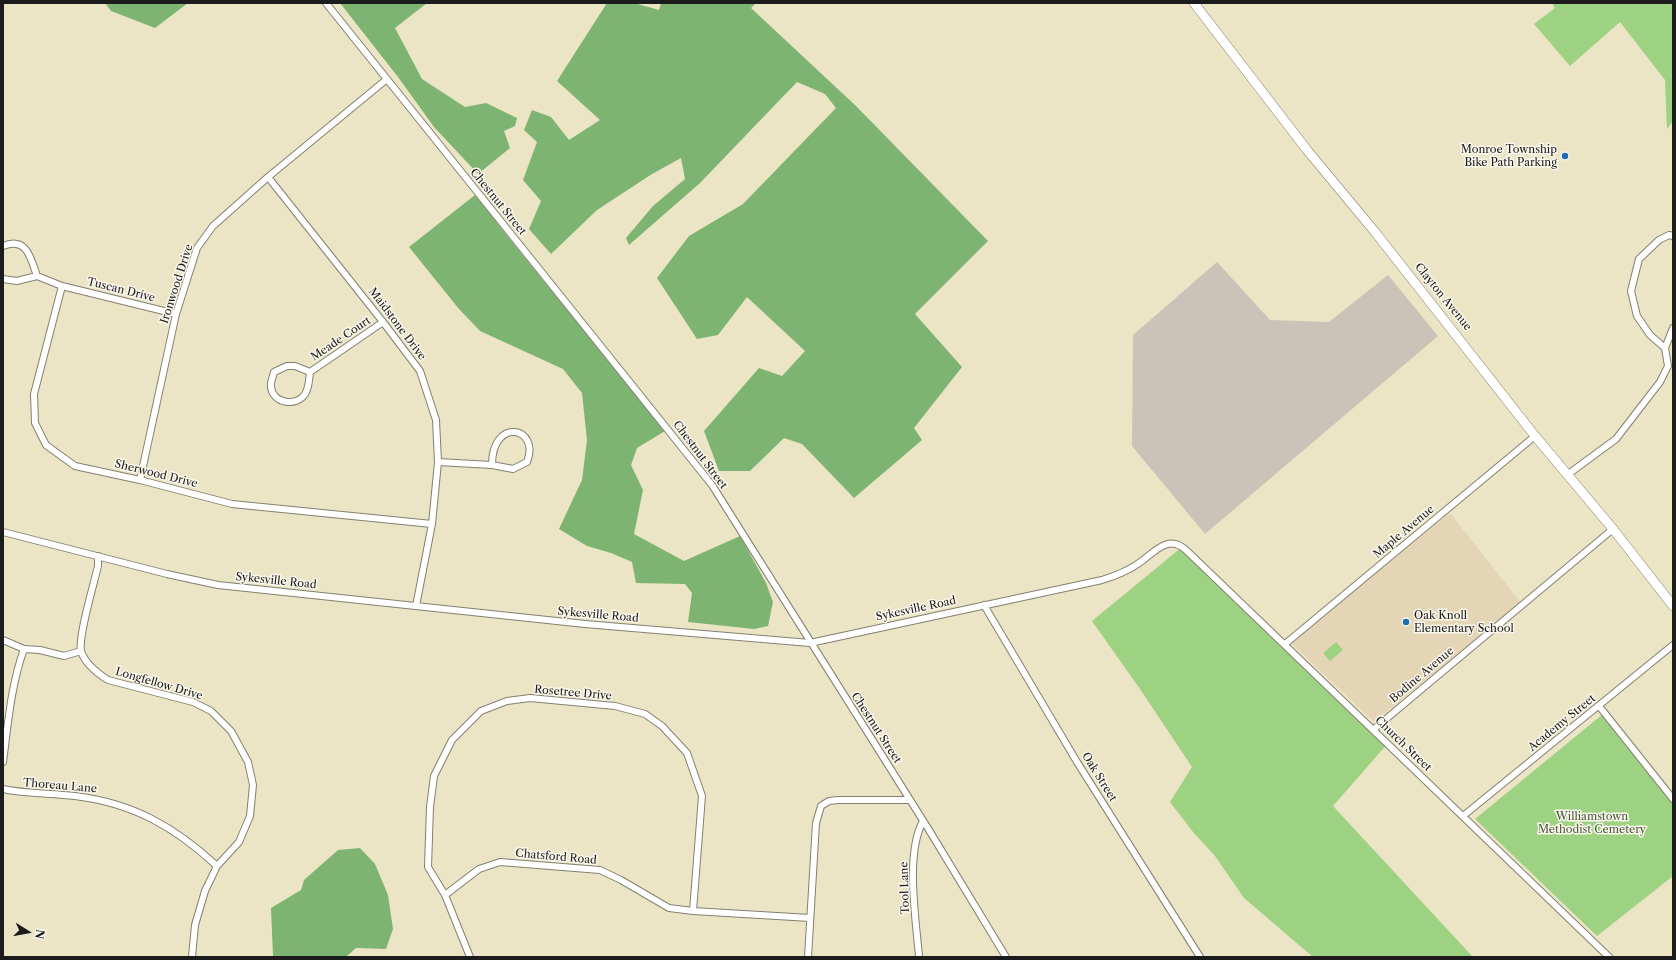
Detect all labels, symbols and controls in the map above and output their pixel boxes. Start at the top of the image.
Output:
place label: Monroe Township Bike Path Parking [1461,143,1557,169]
marker: Monroe Township Bike Path Parking [1560,151,1570,161]
street label: Chestnut Street [467,166,529,238]
street label: Ironwood Drive [158,243,196,325]
street label: Clayton Avenue [1412,261,1474,333]
street label: Tuscan Drive [86,275,156,305]
street label: Maidstone Drive [366,285,428,363]
street label: Meade Court [309,314,373,364]
street label: Chestnut Street [670,418,730,492]
street label: Sherwood Drive [113,457,199,491]
street label: Maple Avenue [1371,503,1437,561]
street label: Sykesville Road [235,570,317,592]
street label: Sykesville Road [875,594,957,624]
street label: Sykesville Road [557,605,639,625]
place label: Oak Knoll Elementary School [1414,609,1514,635]
marker: Oak Knoll Elementary School [1401,617,1411,627]
street label: Bodine Avenue [1387,644,1457,706]
street label: Longfellow Drive [114,665,204,703]
street label: Rosetree Drive [534,683,612,703]
street label: Chestnut Street [848,690,904,766]
street label: Academy Street [1526,692,1598,754]
street label: Church Street [1372,714,1434,774]
street label: Oak Street [1079,750,1119,804]
street label: Thoreau Lane [23,776,97,796]
park label: Williamstown Methodist Cemetery [1538,810,1646,836]
street label: Chatsford Road [515,847,597,867]
street label: Tool Lane [897,861,913,915]
north arrow [8,912,48,952]
text: N [32,928,48,940]

